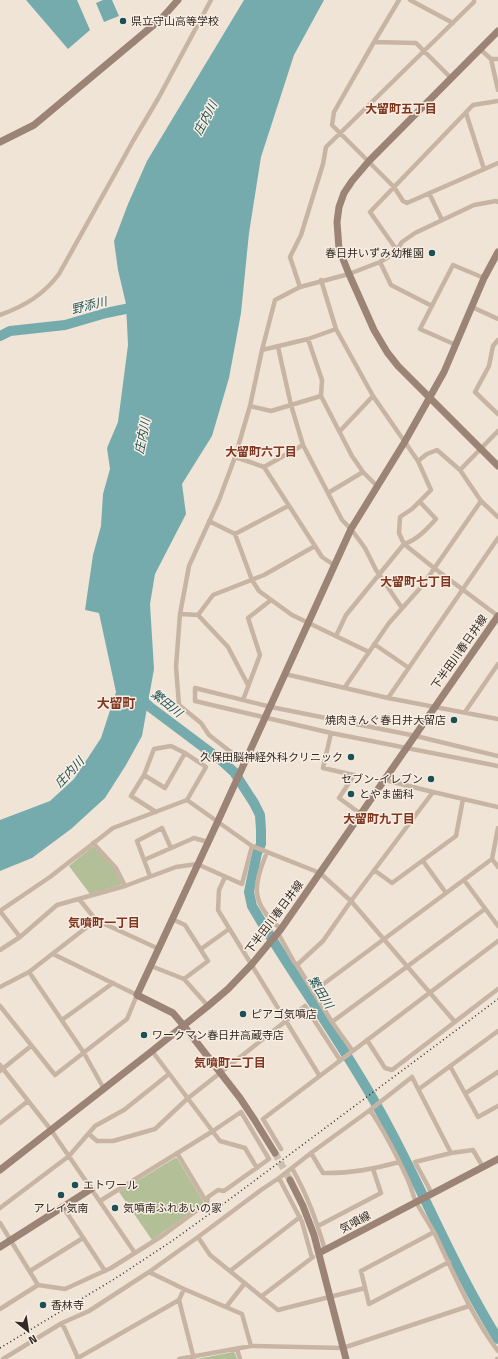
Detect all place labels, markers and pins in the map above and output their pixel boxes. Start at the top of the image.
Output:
place label: 県立守山高等学校 [131,13,219,29]
marker: 県立守山高等学校 [118,16,128,26]
place label: 春日井いずみ幼稚園 [325,245,424,261]
marker: 春日井いずみ幼稚園 [427,248,437,258]
place label: 焼肉きんぐ春日井大留店 [325,712,446,728]
marker: 焼肉きんぐ春日井大留店 [449,715,459,725]
place label: 久保田脳神経外科クリニック [200,749,343,765]
marker: 久保田脳神経外科クリニック [346,752,356,762]
place label: セブン-イレブン [341,771,423,787]
marker: セブン-イレブン [426,774,436,784]
place label: とやま歯科 [359,786,414,802]
marker: とやま歯科 [346,789,356,799]
place label: ピアゴ気噴店 [251,1006,317,1022]
marker: ピアゴ気噴店 [238,1009,248,1019]
place label: ワークマン春日井高蔵寺店 [152,1027,284,1043]
marker: ワークマン春日井高蔵寺店 [139,1030,149,1040]
place label: エトワール [83,1177,138,1193]
marker: エトワール [70,1180,80,1190]
marker: アレイ気南 [56,1190,66,1200]
place label: アレイ気南 [34,1200,89,1216]
place label: 気噴南ふれあいの家 [123,1200,222,1216]
marker: 気噴南ふれあいの家 [110,1203,120,1213]
place label: 香林寺 [51,1297,84,1313]
marker: 香林寺 [38,1300,48,1310]

